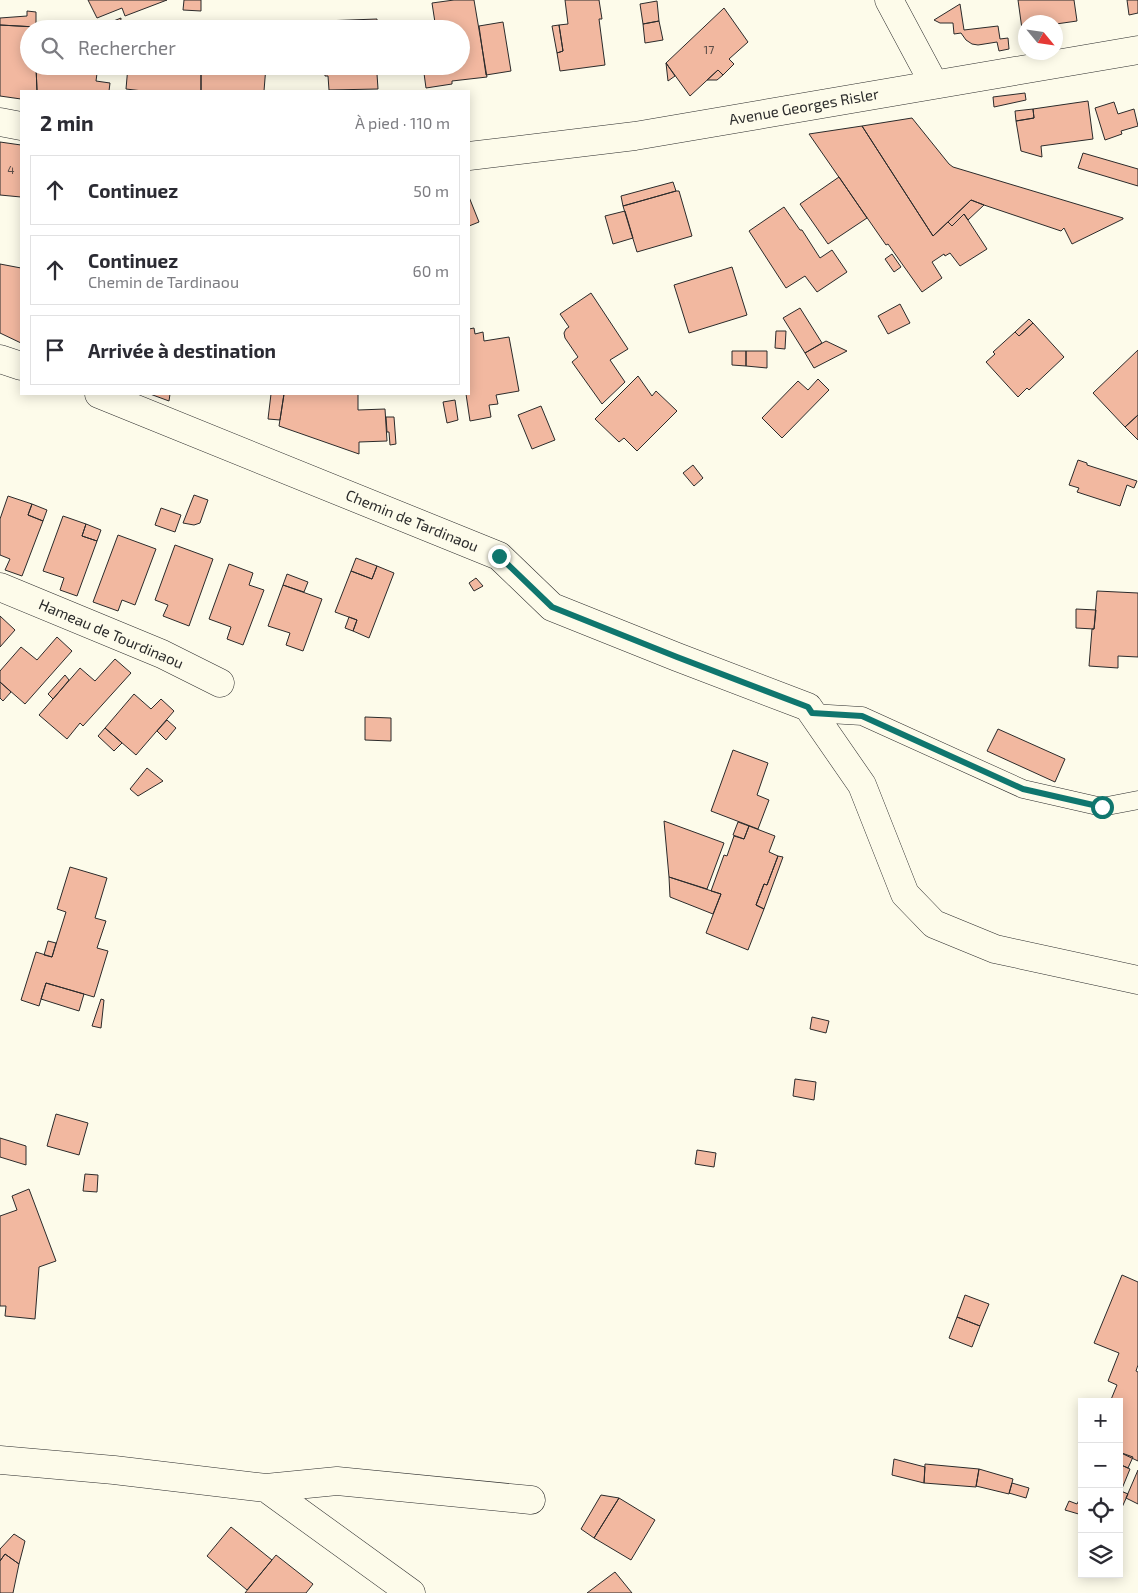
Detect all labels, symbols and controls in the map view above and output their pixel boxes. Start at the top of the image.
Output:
north arrow [1018,15,1063,60]
search box [20,20,470,75]
icon: search [38,34,66,62]
text: Rechercher [78,36,176,59]
house number: 17 [704,42,714,56]
street label: Avenue Georges Risler [727,84,880,128]
text: 2 min [40,110,94,135]
text: À pied · 110 m [355,113,450,132]
house number: 4 [7,162,15,176]
icon: ahead [41,176,69,204]
text: Continuez [88,179,178,202]
text: 50 m [413,181,449,200]
text: Continuez [88,249,178,272]
icon: ahead [41,256,69,284]
text: 60 m [413,261,449,280]
text: Chemin de Tardinaou [88,272,239,291]
icon: arrive [41,336,69,364]
text: Arrivée à destination [88,339,276,362]
street label: Chemin de Tardinaou [343,485,481,555]
route end [488,545,511,568]
street label: Hameau de Tourdinaou [36,594,186,672]
route start [1091,796,1114,819]
map controls [1078,1398,1123,1578]
button: + [1078,1398,1123,1443]
button: − [1078,1443,1123,1488]
button: locate [1078,1488,1123,1533]
button: layers [1078,1533,1123,1578]

